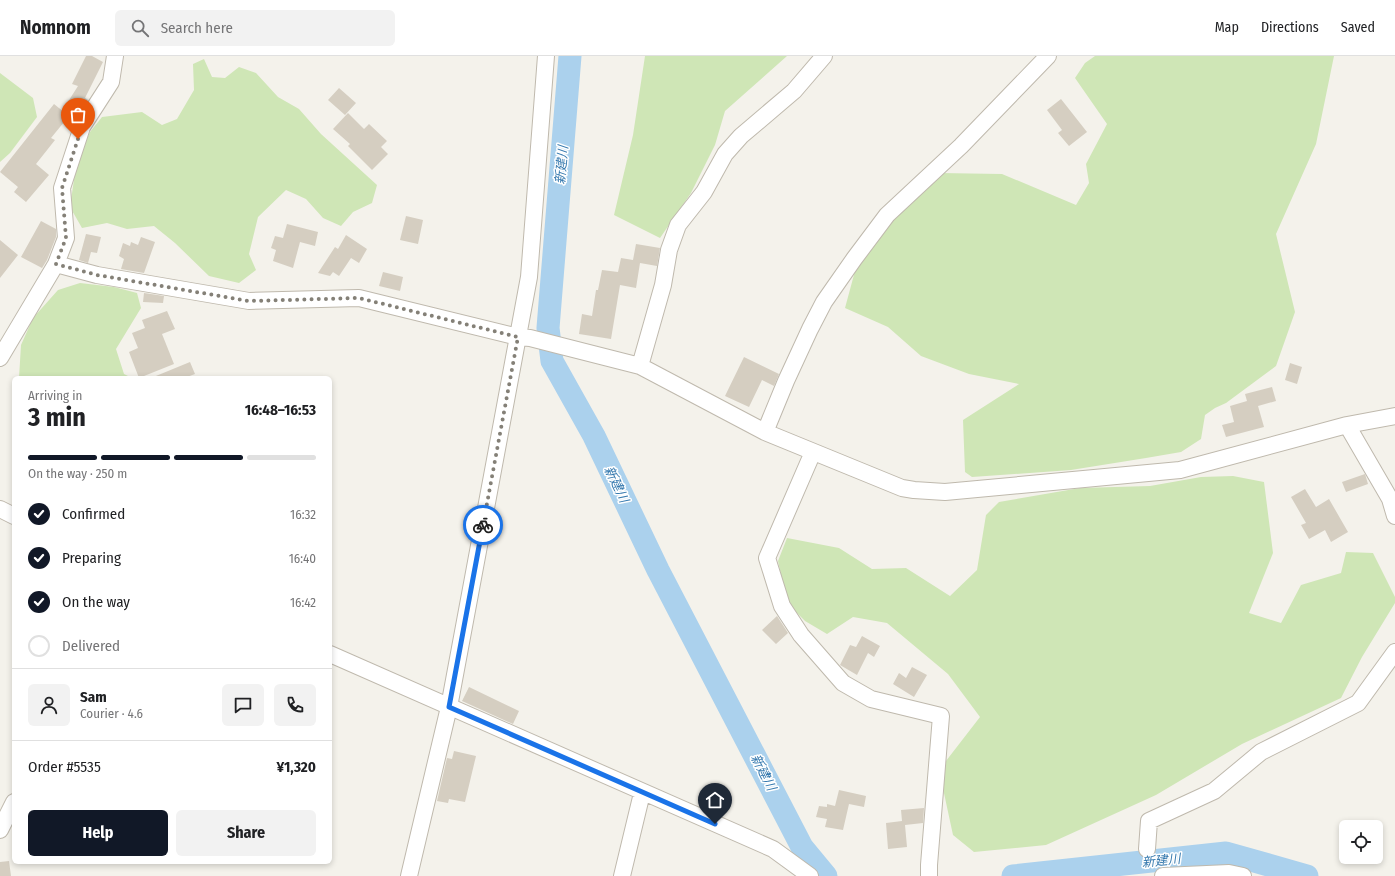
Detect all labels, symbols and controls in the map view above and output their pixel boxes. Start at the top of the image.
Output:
search box [115,10,395,46]
text: Nomnom [20,16,91,39]
icon: search [129,17,151,39]
text: Search here [161,19,233,37]
text: Map [1215,19,1239,36]
text: Directions [1261,19,1319,36]
text: Saved [1341,19,1375,36]
pin [61,98,95,139]
icon: bag [67,104,89,126]
water label: 新建川 [552,143,571,185]
text: Arriving in [28,388,82,403]
text: 16:48–16:53 [245,401,316,419]
text: 3 min [28,402,86,433]
water label: 新建川 [601,463,633,507]
text: On the way · 250 m [28,466,127,481]
icon: check [28,503,50,525]
text: Confirmed [62,505,125,523]
courier [463,505,503,545]
text: 16:32 [290,507,316,522]
icon: bike [472,514,494,536]
icon: check [28,547,50,569]
text: Preparing [62,549,121,567]
text: 16:40 [289,551,316,566]
icon: check [28,591,50,613]
text: On the way [62,593,130,611]
text: 16:42 [290,595,316,610]
text: Delivered [62,637,120,655]
button: person [28,684,70,726]
button: chat [222,684,264,726]
button: phone [274,684,316,726]
text: Sam [80,688,107,706]
text: Courier · 4.6 [80,706,143,721]
water label: 新建川 [748,751,780,795]
text: Order #5535 [28,758,101,776]
text: ¥1,320 [277,758,316,776]
pin [698,783,732,824]
icon: home [704,789,726,811]
button: Help [28,810,168,856]
button: Share [176,810,316,856]
map controls [1339,820,1383,864]
button: locate [1339,820,1383,864]
water label: 新建川 [1141,851,1183,870]

